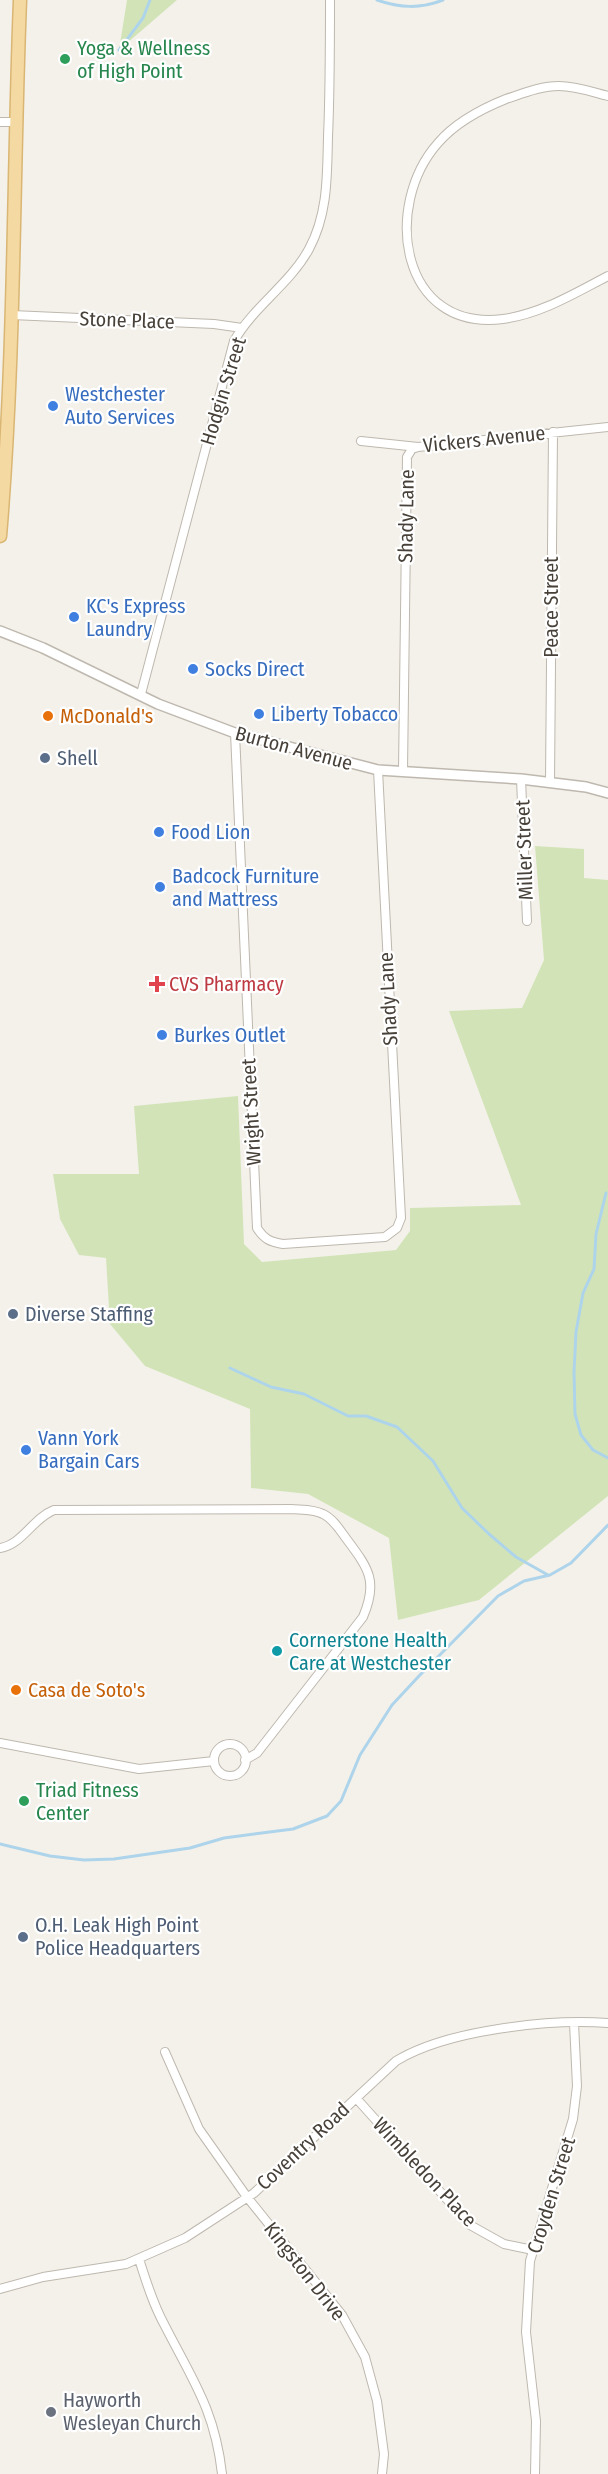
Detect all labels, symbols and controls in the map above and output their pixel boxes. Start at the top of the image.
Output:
place label: Yoga & Wellness of High Point [77,36,210,83]
marker: Yoga & Wellness of High Point [58,52,72,66]
street label: Stone Place [79,306,175,334]
street label: Hodgin Street [195,333,251,448]
place label: Westchester Auto Services [65,382,175,429]
marker: Westchester Auto Services [46,399,60,413]
street label: Vickers Avenue [422,421,546,457]
street label: Shady Lane [393,469,419,563]
street label: Peace Street [539,556,563,658]
place label: KC's Express Laundry [86,594,186,641]
marker: KC's Express Laundry [67,610,81,624]
place label: Socks Direct [205,657,305,681]
marker: Socks Direct [186,662,200,676]
place label: Liberty Tobacco [271,702,398,726]
place label: McDonald's [60,704,153,728]
marker: Liberty Tobacco [252,707,266,721]
marker: McDonald's [41,709,55,723]
street label: Burton Avenue [233,721,355,775]
place label: Shell [57,746,98,770]
marker: Shell [38,751,52,765]
street label: Miller Street [510,799,538,901]
place label: Food Lion [171,820,250,844]
marker: Food Lion [152,825,166,839]
place label: Badcock Furniture and Mattress [172,864,319,911]
marker: Badcock Furniture and Mattress [153,880,167,894]
street label: Shady Lane [374,952,402,1046]
place label: CVS Pharmacy [169,972,284,996]
marker: CVS Pharmacy [150,977,164,991]
place label: Burkes Outlet [174,1023,286,1047]
marker: Burkes Outlet [155,1028,169,1042]
street label: Wright Street [236,1057,266,1166]
place label: Diverse Staffing [25,1302,153,1326]
marker: Diverse Staffing [6,1307,20,1321]
place label: Vann York Bargain Cars [38,1426,140,1473]
marker: Vann York Bargain Cars [19,1443,33,1457]
place label: Cornerstone Health Care at Westchester [289,1628,451,1675]
marker: Cornerstone Health Care at Westchester [270,1644,284,1658]
place label: Casa de Soto's [28,1678,145,1702]
marker: Casa de Soto's [9,1683,23,1697]
place label: Triad Fitness Center [36,1778,139,1825]
marker: Triad Fitness Center [17,1794,31,1808]
place label: O.H. Leak High Point Police Headquarters [35,1913,200,1960]
marker: O.H. Leak High Point Police Headquarters [16,1930,30,1944]
street label: Coventry Road [252,2097,354,2195]
street label: Wimbledon Place [368,2112,482,2232]
street label: Croyden Street [522,2133,580,2256]
street label: Kingston Drive [259,2217,351,2325]
place label: Hayworth Wesleyan Church [63,2388,201,2435]
marker: Hayworth Wesleyan Church [44,2405,58,2419]

